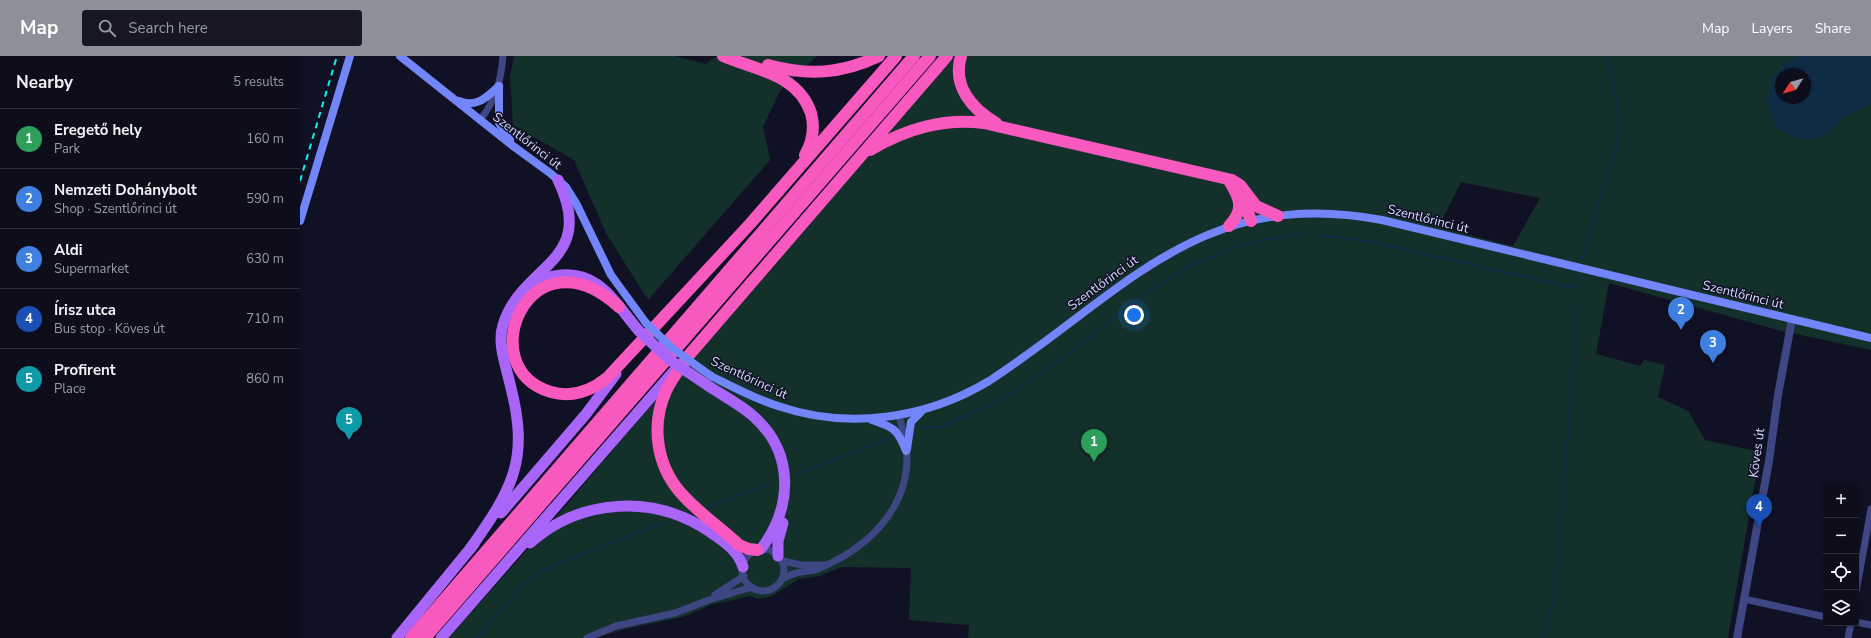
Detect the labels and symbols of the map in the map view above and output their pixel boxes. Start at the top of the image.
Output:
north arrow [1775,68,1811,104]
street label: Szentlőrinci út [489,108,566,174]
street label: Szentlőrinci út [1386,200,1471,238]
street label: Szentlőrinci út [1064,251,1142,315]
street label: Szentlőrinci út [1701,276,1786,314]
pin: 2 [1668,297,1694,330]
your location [1124,305,1144,325]
pin: 3 [1700,330,1726,363]
street label: Szentlőrinci út [708,352,791,404]
pin: 5 [336,407,362,440]
street label: Köves út [1745,427,1769,479]
pin: 1 [1081,429,1107,462]
pin: 4 [1746,494,1772,527]

